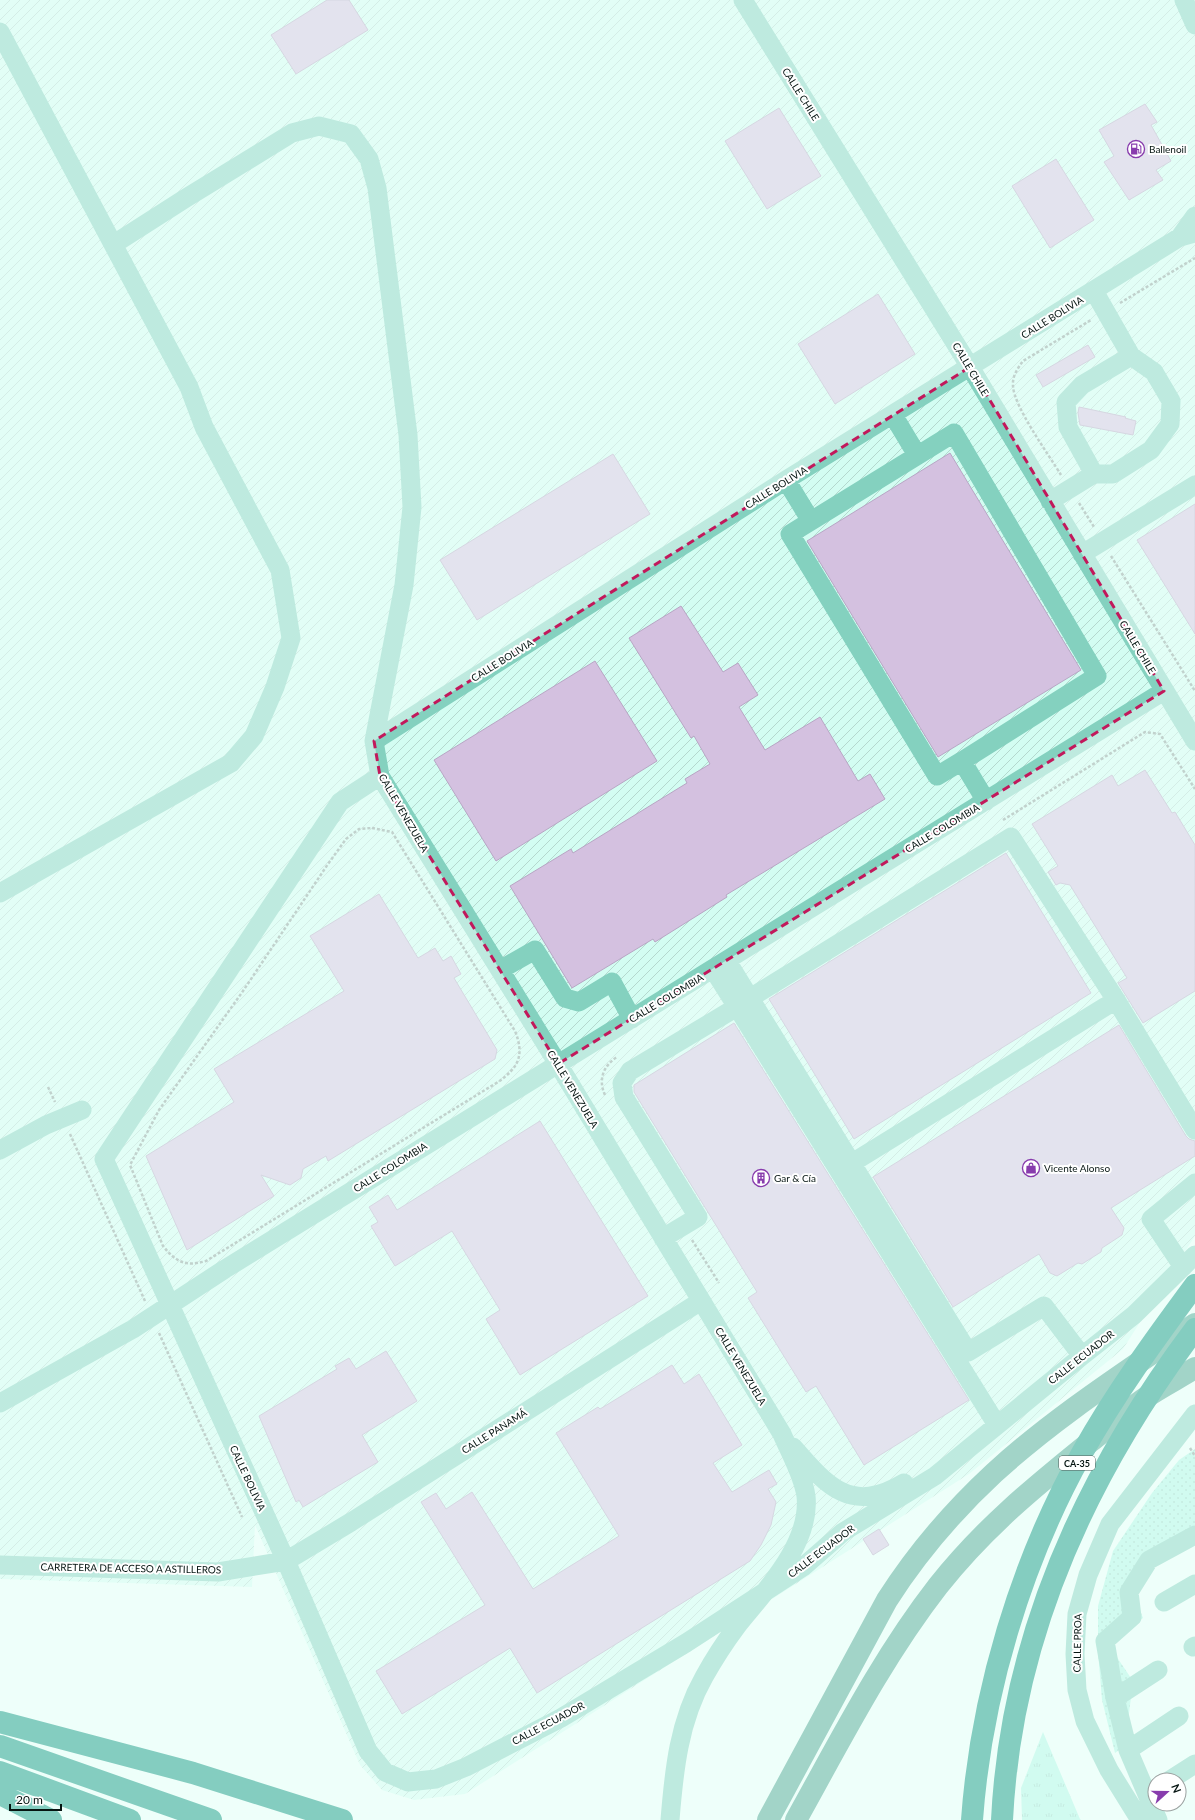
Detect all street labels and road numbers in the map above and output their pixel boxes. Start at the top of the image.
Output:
street label: CALLE CHILE [780,65,822,123]
street label: CALLE BOLIVIA [1019,293,1085,341]
street label: CALLE CHILE [950,340,992,398]
street label: CALLE BOLIVIA [743,463,809,511]
street label: CALLE CHILE [1117,618,1159,676]
street label: CALLE BOLIVIA [469,636,535,684]
street label: CALLE VENEZUELA [377,772,431,855]
street label: CALLE COLOMBIA [903,801,982,855]
street label: CALLE COLOMBIA [627,971,706,1025]
street label: CALLE VENEZUELA [545,1048,601,1130]
street label: CALLE COLOMBIA [351,1139,429,1195]
street label: CALLE VENEZUELA [713,1325,769,1407]
street label: CALLE ECUADOR [1046,1327,1117,1386]
street label: CALLE PANAMÁ [459,1406,529,1456]
street label: CALLE BOLIVIA [228,1443,268,1513]
road number: CA-35 [1059,1456,1095,1470]
street label: CALLE ECUADOR [785,1522,857,1580]
street label: CARRETERA DE ACCESO A ASTILLEROS [41,1560,221,1576]
street label: CALLE PROA [1070,1613,1084,1673]
street label: CALLE ECUADOR [510,1699,587,1747]

